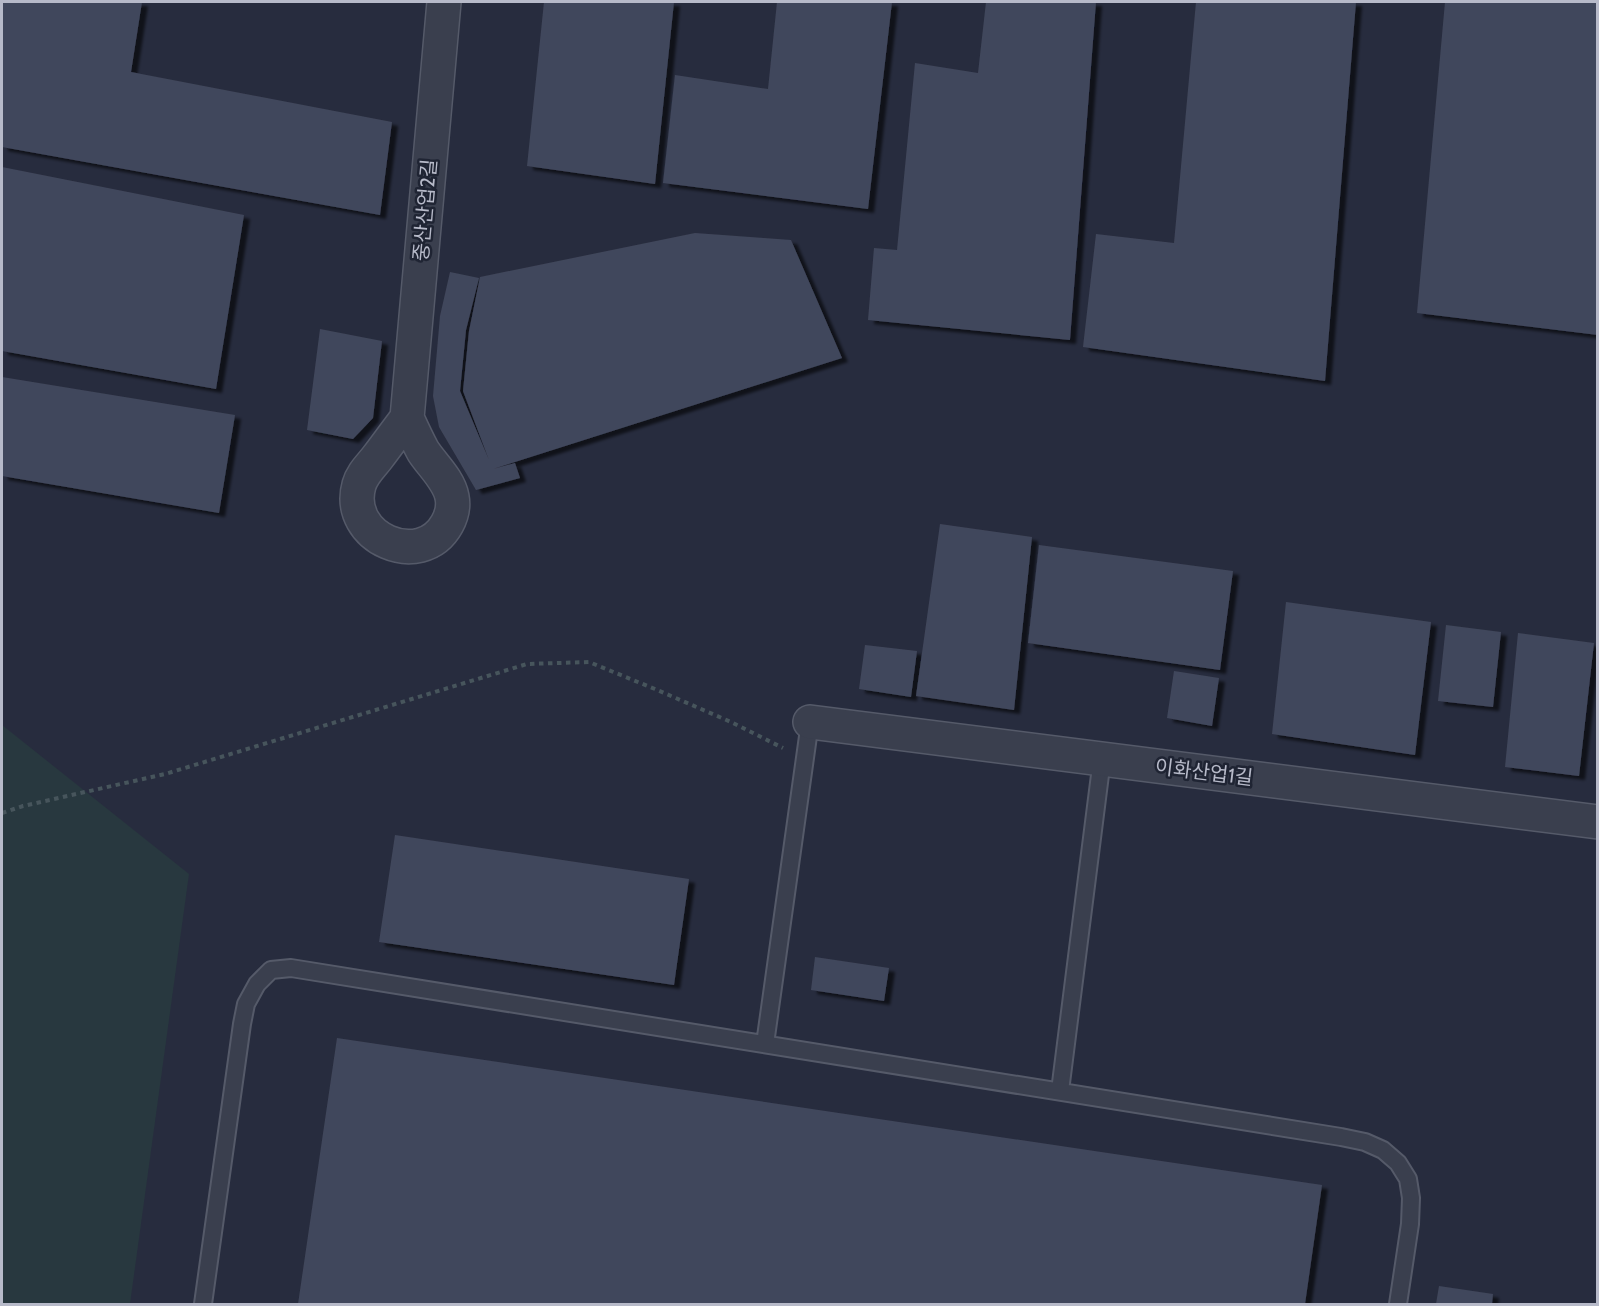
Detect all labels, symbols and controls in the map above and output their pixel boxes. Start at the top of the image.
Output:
street label: 중산산업2길 [409,158,441,262]
street label: 이화산업1길 [1154,754,1254,790]

